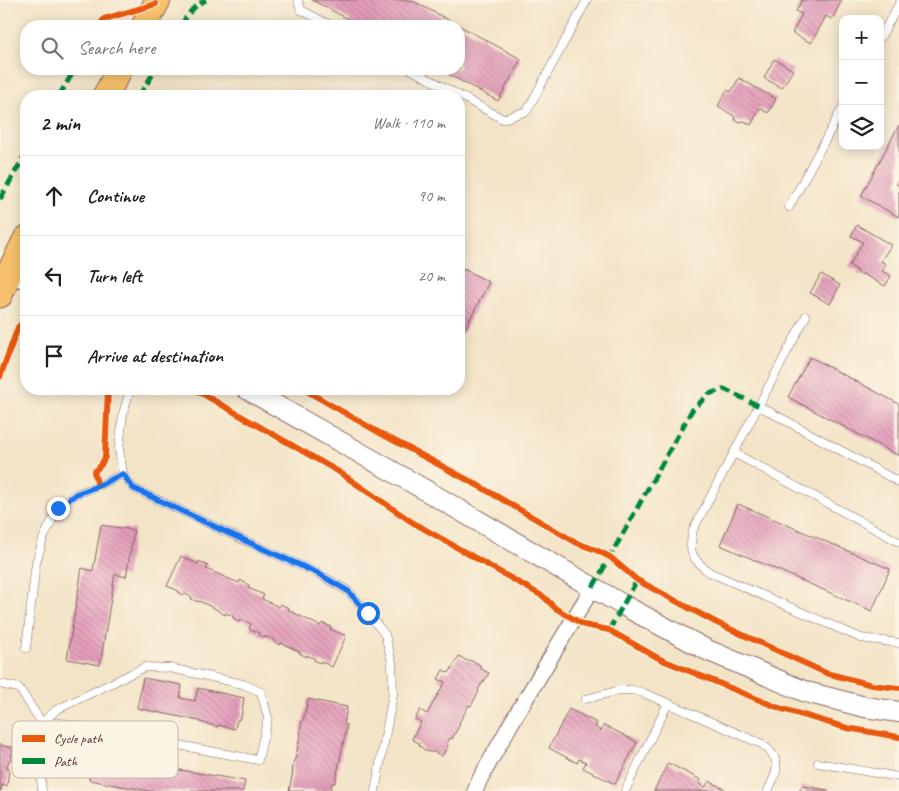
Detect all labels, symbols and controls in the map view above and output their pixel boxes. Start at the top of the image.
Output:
map controls [839,15,884,150]
button: + [839,15,884,60]
search box [20,20,465,75]
icon: search [38,34,66,62]
text: Search here [78,36,155,60]
button: − [839,60,884,105]
button: layers [839,105,884,150]
text: 2 min [40,110,80,136]
text: Walk · 110 m [373,113,445,133]
icon: ahead [40,182,68,210]
text: Continue [87,184,144,208]
text: 90 m [418,186,445,206]
icon: left [40,262,68,290]
text: Turn left [87,264,142,288]
text: 20 m [418,266,445,286]
icon: arrive [40,342,68,370]
text: Arrive at destination [87,344,223,368]
route end [47,497,70,520]
route start [357,602,380,625]
legend [12,721,178,778]
text: Cycle path [54,730,103,747]
text: Path [54,753,78,770]

